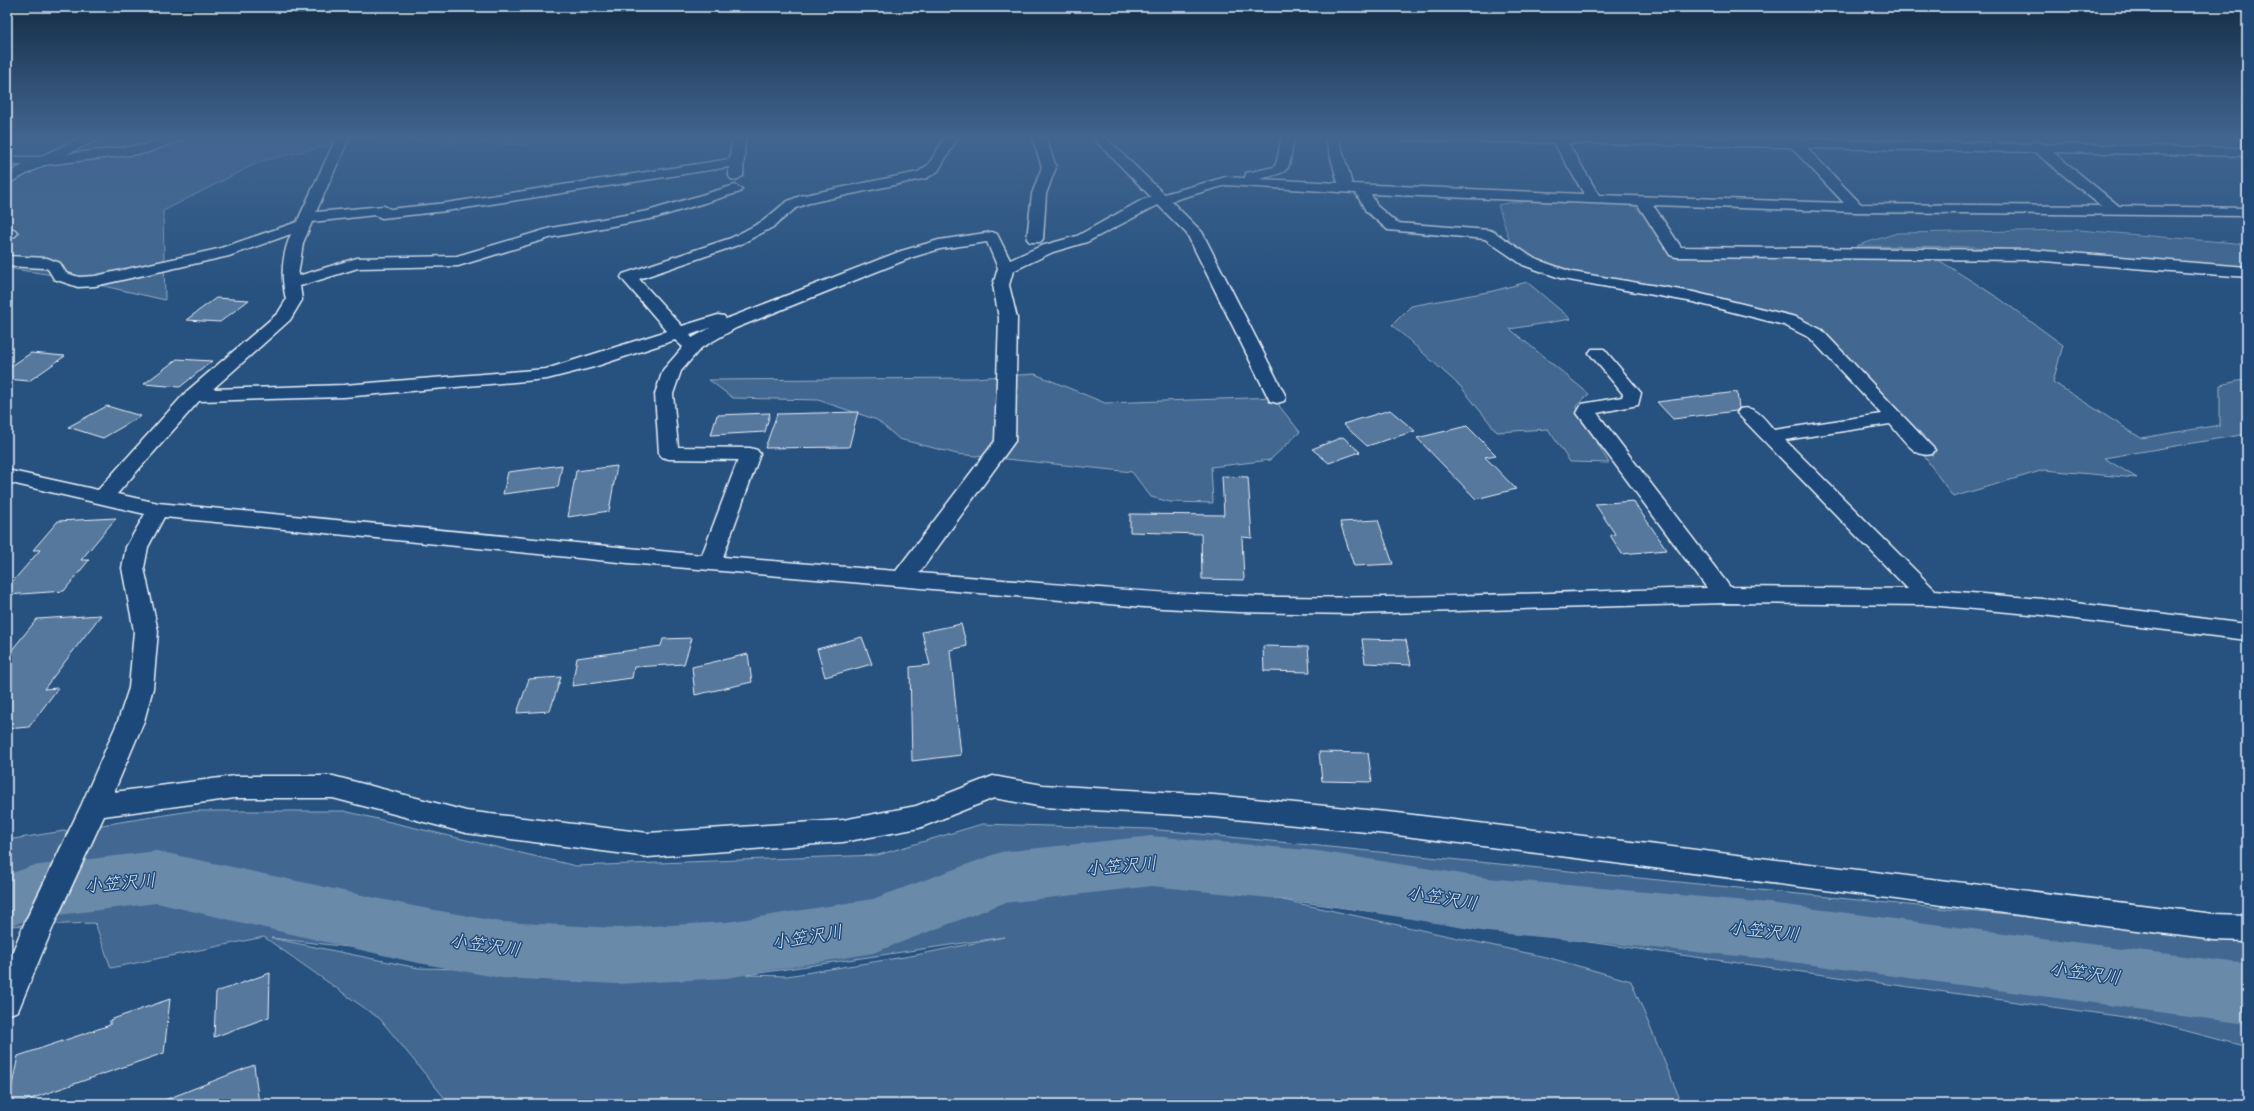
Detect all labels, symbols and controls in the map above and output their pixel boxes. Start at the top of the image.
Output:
water label: 小笠沢川 [1084,852,1158,880]
water label: 小笠沢川 [83,869,157,897]
water label: 小笠沢川 [1405,882,1479,914]
water label: 小笠沢川 [1727,916,1801,946]
water label: 小笠沢川 [770,921,844,953]
water label: 小笠沢川 [448,929,522,961]
water label: 小笠沢川 [2048,957,2122,989]

